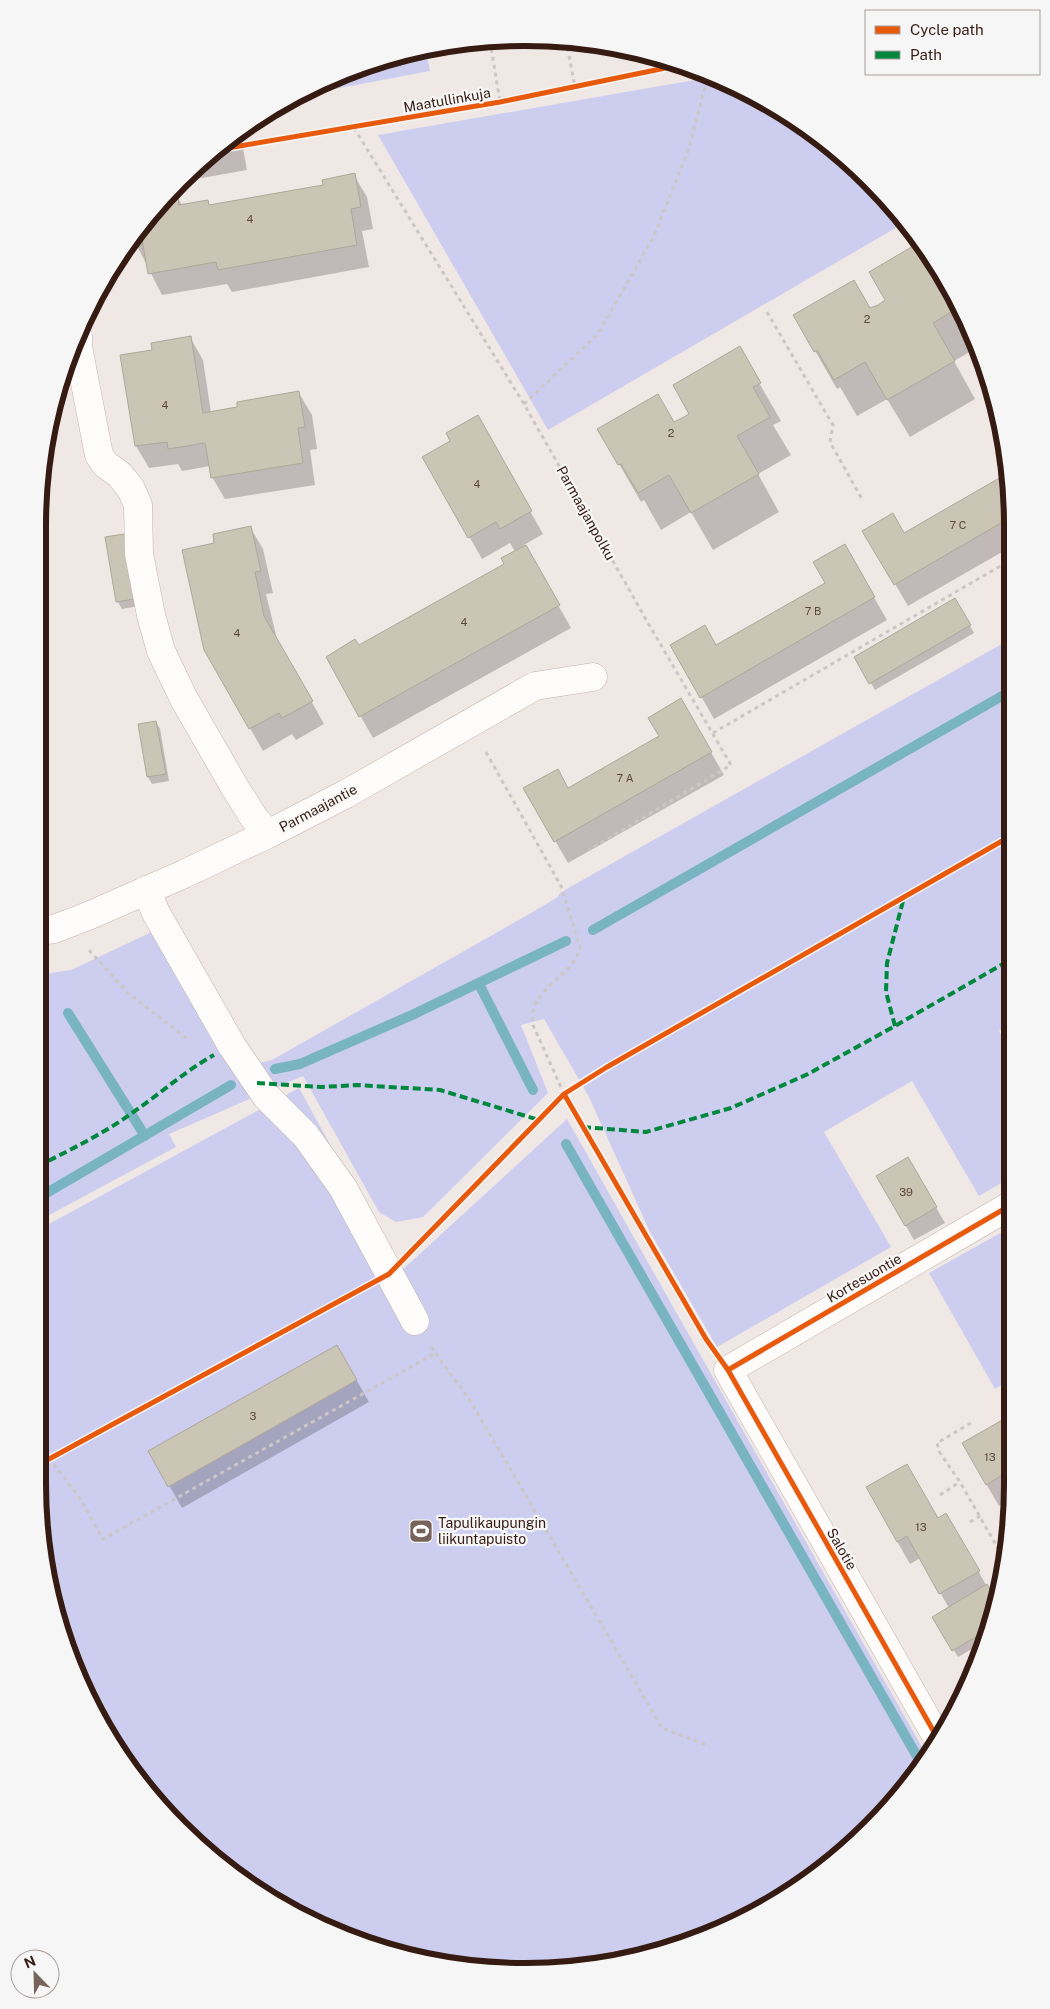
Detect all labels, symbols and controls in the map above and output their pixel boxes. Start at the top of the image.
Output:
legend [865,10,1040,75]
text: Cycle path [910,21,984,38]
text: Path [910,46,942,63]
street label: Maatullinkuja [402,84,492,116]
house number: 4 [247,213,254,225]
house number: 2 [864,313,871,325]
house number: 4 [162,399,169,411]
house number: 2 [668,427,675,439]
street label: Parmaajanpolku [553,463,619,563]
house number: 4 [474,478,481,490]
house number: 7 C [950,519,966,531]
house number: 7 B [805,605,821,617]
house number: 4 [461,616,468,628]
house number: 4 [234,627,241,639]
house number: 7 A [616,772,634,784]
street label: Parmaajantie [276,781,360,835]
house number: 39 [899,1186,913,1198]
street label: Kortesuontie [824,1250,904,1306]
house number: 3 [250,1410,257,1422]
house number: 13 [984,1451,996,1463]
place label: Tapulikaupungin liikuntapuisto [438,1515,546,1547]
sports icon: Tapulikaupungin liikuntapuisto [408,1518,434,1544]
house number: 13 [915,1521,927,1533]
street label: Salotie [824,1525,860,1573]
north arrow [10,1949,60,1999]
text: N [22,1953,38,1972]

